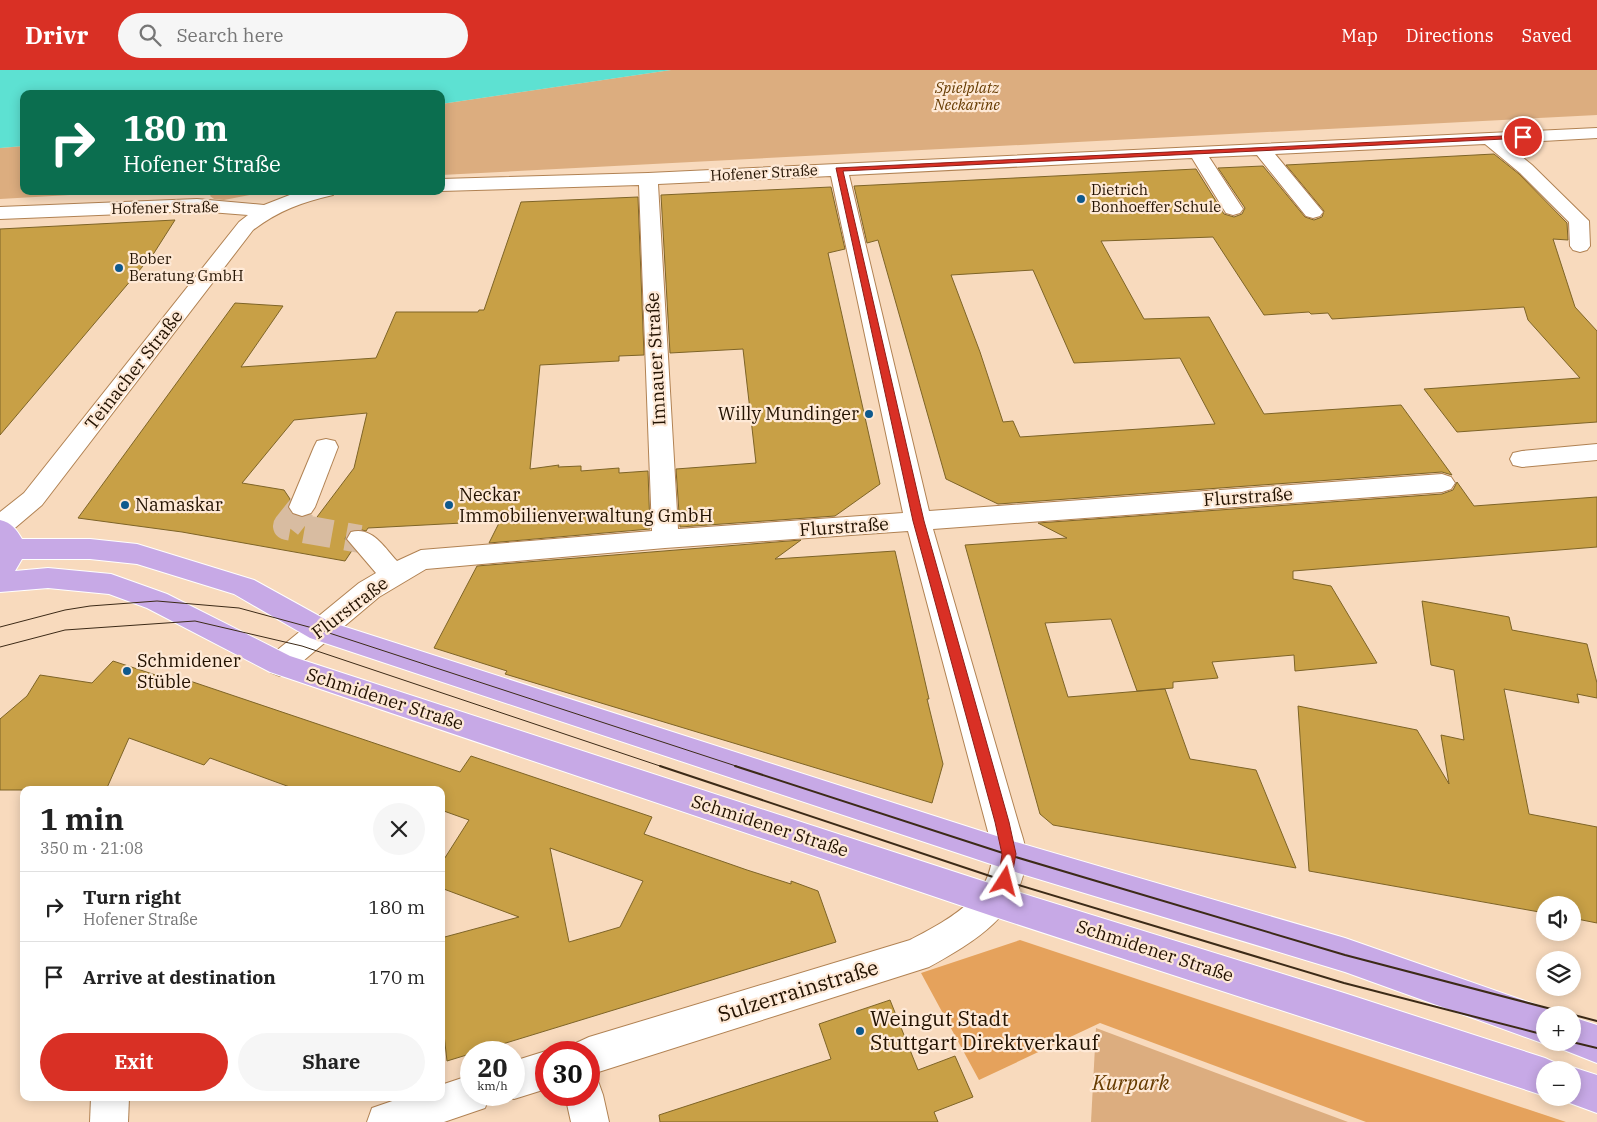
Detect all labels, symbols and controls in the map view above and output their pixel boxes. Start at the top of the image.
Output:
search box [118,13,468,58]
text: Drivr [25,19,88,51]
icon: search [136,21,164,49]
text: Search here [176,23,283,47]
text: Map [1341,24,1378,47]
text: Directions [1406,24,1494,47]
text: Saved [1522,24,1572,47]
park label: Spielplatz Neckarine [933,78,1000,114]
text: 180 m [123,105,228,151]
icon: right [40,110,105,175]
pin [1502,116,1544,158]
icon: arrive [1509,123,1537,151]
text: Hofener Straße [123,149,281,178]
street label: Hofener Straße [710,160,818,185]
place label: Dietrich Bonhoeffer Schule [1091,180,1221,216]
marker: Dietrich Bonhoeffer Schule [1075,193,1087,205]
street label: Hofener Straße [111,197,219,218]
place label: Bober Beratung GmbH [129,249,243,285]
marker: Bober Beratung GmbH [113,262,125,274]
street label: Imnauer Straße [641,292,670,426]
street label: Teinacher Straße [80,305,188,434]
place label: Willy Mundinger [718,402,859,425]
marker: Willy Mundinger [863,408,875,420]
street label: Flurstraße [1202,482,1294,511]
place label: Neckar Immobilienverwaltung GmbH [459,483,713,527]
place label: Namaskar [135,493,223,516]
marker: Namaskar [119,499,131,511]
marker: Neckar Immobilienverwaltung GmbH [443,499,455,511]
street label: Flurstraße [798,512,890,541]
street label: Flurstraße [307,571,392,644]
place label: Schmidener Stüble [137,649,241,693]
street label: Schmidener Straße [304,662,467,735]
marker: Schmidener Stüble [121,665,133,677]
street label: Schmidener Straße [689,789,852,862]
text: 1 min [40,799,124,838]
button: close [373,803,425,855]
text: 350 m · 21:08 [40,838,143,858]
position arrow [978,854,1030,906]
text: Turn right [83,885,181,909]
icon: right [40,893,68,921]
text: 180 m [368,895,425,919]
map controls [1536,896,1581,1106]
button: sound [1536,896,1581,941]
text: Hofener Straße [83,909,198,929]
street label: Schmidener Straße [1074,914,1237,987]
button: layers [1536,951,1581,996]
street label: Sulzerrainstraße [714,952,881,1028]
icon: arrive [40,963,68,991]
text: Arrive at destination [83,965,276,989]
text: 170 m [368,965,425,989]
place label: Weingut Stadt Stuttgart Direktverkauf [870,1004,1100,1056]
button: + [1536,1006,1581,1051]
marker: Weingut Stadt Stuttgart Direktverkauf [854,1025,866,1037]
button: Exit [40,1033,228,1091]
button: Share [238,1033,425,1091]
speed limit sign: 30 [535,1041,600,1106]
text: 20 [477,1051,508,1084]
button: − [1536,1061,1581,1106]
park label: Kurpark [1091,1068,1171,1096]
text: km/h [477,1078,508,1093]

